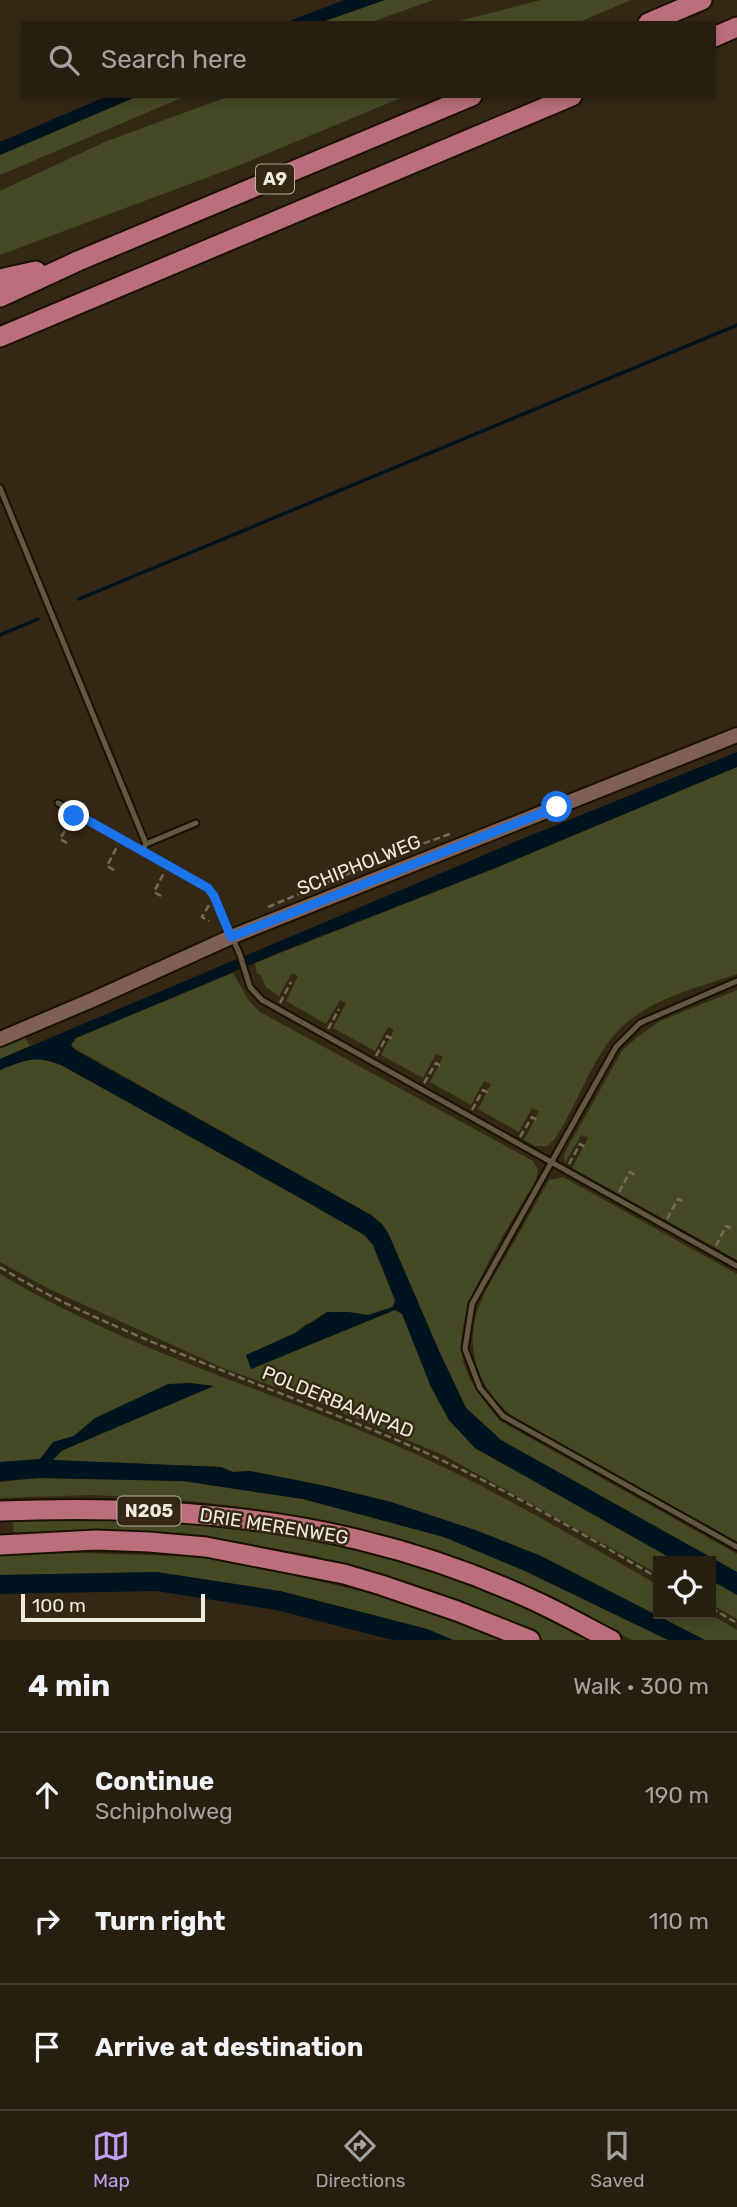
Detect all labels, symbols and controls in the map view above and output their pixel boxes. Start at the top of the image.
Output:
search box [21,21,716,98]
icon: search [45,41,83,79]
text: Search here [101,44,247,75]
road number: A9 [256,164,294,194]
route start [541,791,572,822]
route end [58,800,89,831]
street label: SCHIPHOLWEG [294,830,424,900]
street label: POLDERBAANPAD [259,1361,417,1443]
road number: N205 [118,1496,180,1526]
street label: DRIE MERENWEG [198,1503,350,1549]
map controls [653,1556,716,1619]
button: locate [653,1556,716,1619]
scale bar [21,1591,205,1623]
text: 100 m [32,1594,86,1617]
text: 4 min [28,1668,110,1704]
text: Walk · 300 m [573,1672,709,1700]
text: Continue [95,1766,214,1797]
icon: ahead [28,1776,66,1814]
text: 190 m [645,1781,709,1809]
text: Schipholweg [95,1797,233,1825]
icon: right [28,1902,66,1940]
text: Turn right [95,1906,225,1937]
text: 110 m [649,1907,709,1935]
icon: arrive [28,2028,66,2066]
text: Arrive at destination [95,2032,363,2063]
tab: Map [92,2127,130,2192]
tab: Directions [315,2127,405,2192]
tab: Saved [590,2127,645,2192]

